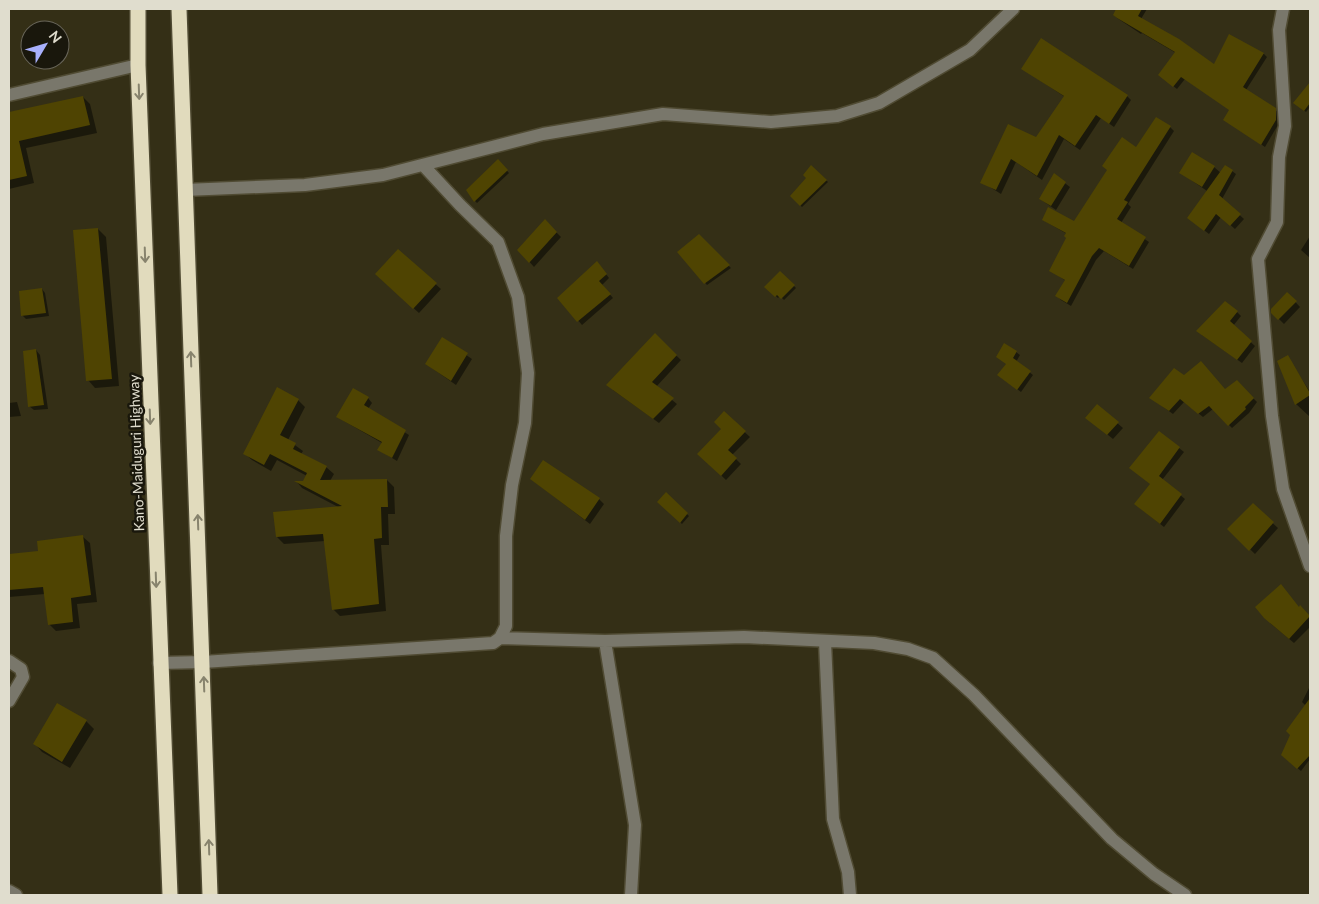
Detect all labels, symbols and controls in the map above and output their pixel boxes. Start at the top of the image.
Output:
north arrow [20,20,70,70]
text: N [46,27,66,46]
one-way arrow [134,84,143,100]
one-way arrow [140,247,149,263]
one-way arrow [186,352,196,368]
street label: Kano-Maiduguri Highway [125,374,147,532]
one-way arrow [146,409,155,425]
one-way arrow [193,514,202,530]
one-way arrow [152,571,161,587]
one-way arrow [199,676,209,692]
one-way arrow [204,839,214,855]

